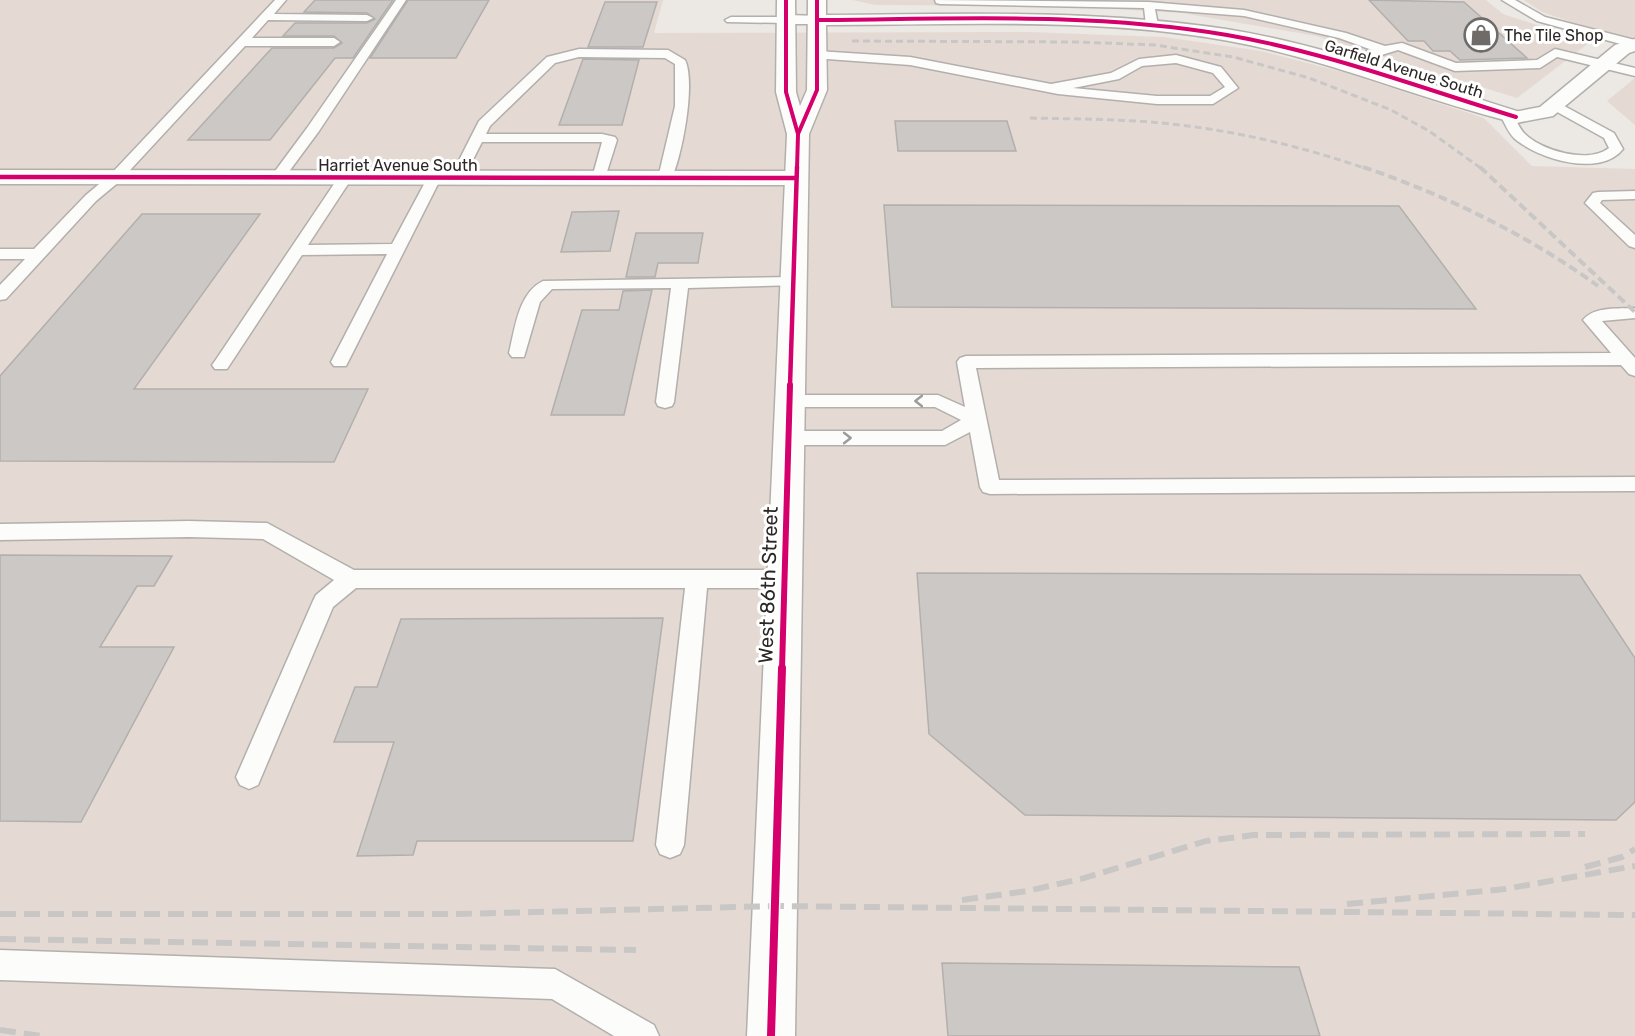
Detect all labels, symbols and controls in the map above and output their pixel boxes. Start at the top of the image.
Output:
shop icon: The Tile Shop [1463,17,1499,53]
place label: The Tile Shop [1504,26,1603,45]
street label: Garfield Avenue South [1322,36,1486,102]
street label: Harriet Avenue South [318,156,478,175]
one-way arrow [915,395,924,407]
one-way arrow [842,432,851,444]
street label: West 86th Street [753,506,783,664]

